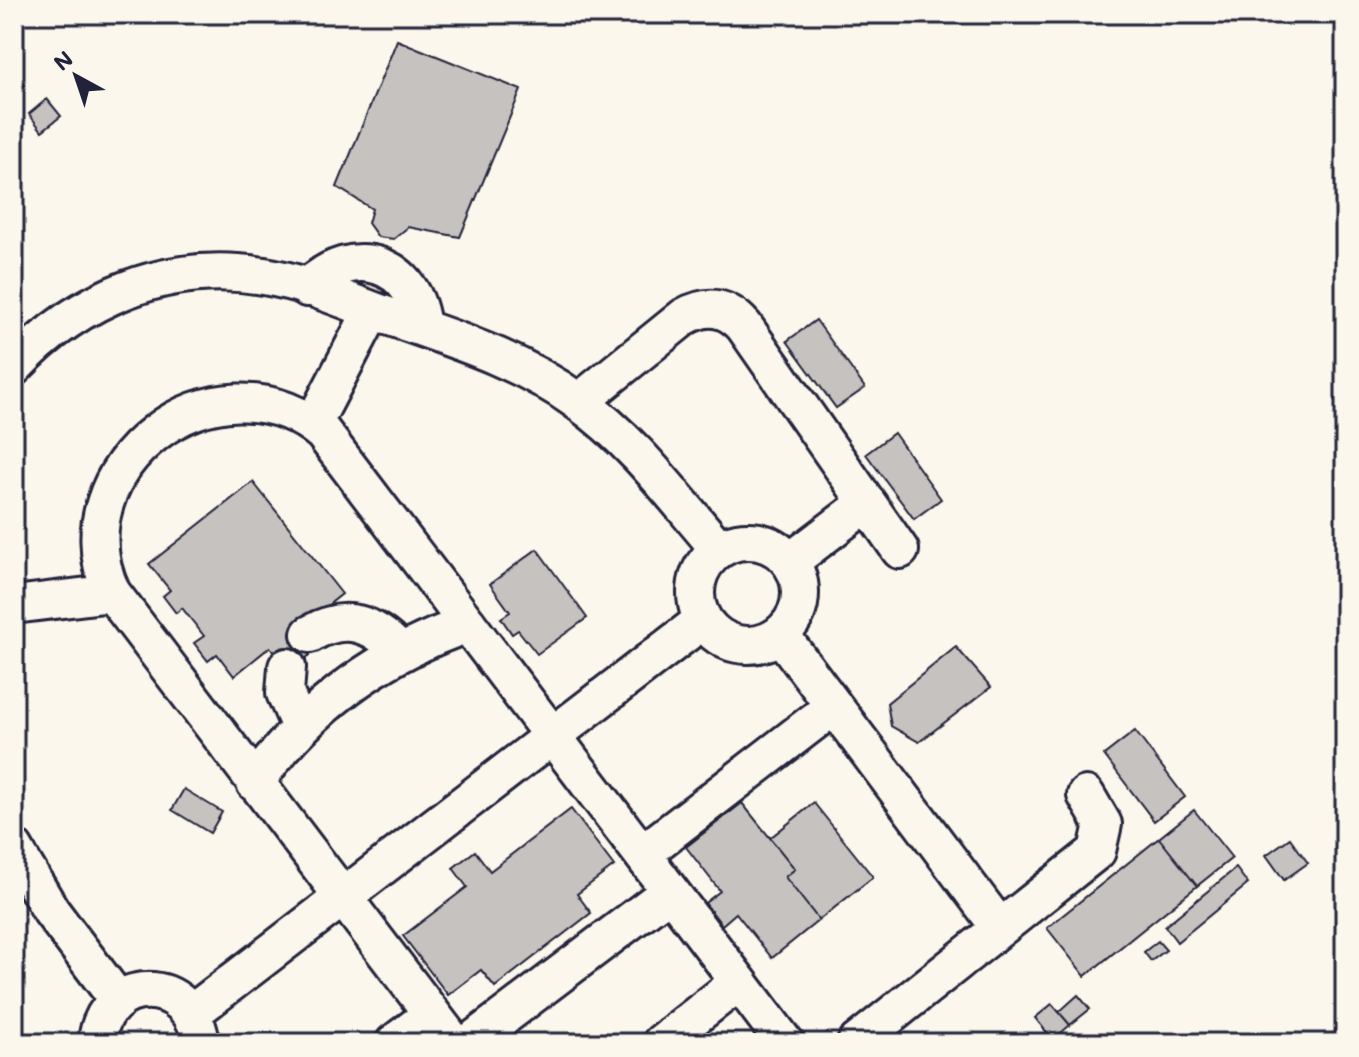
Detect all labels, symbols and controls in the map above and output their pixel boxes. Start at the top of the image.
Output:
north arrow [36,36,116,116]
text: N [47,44,79,77]

